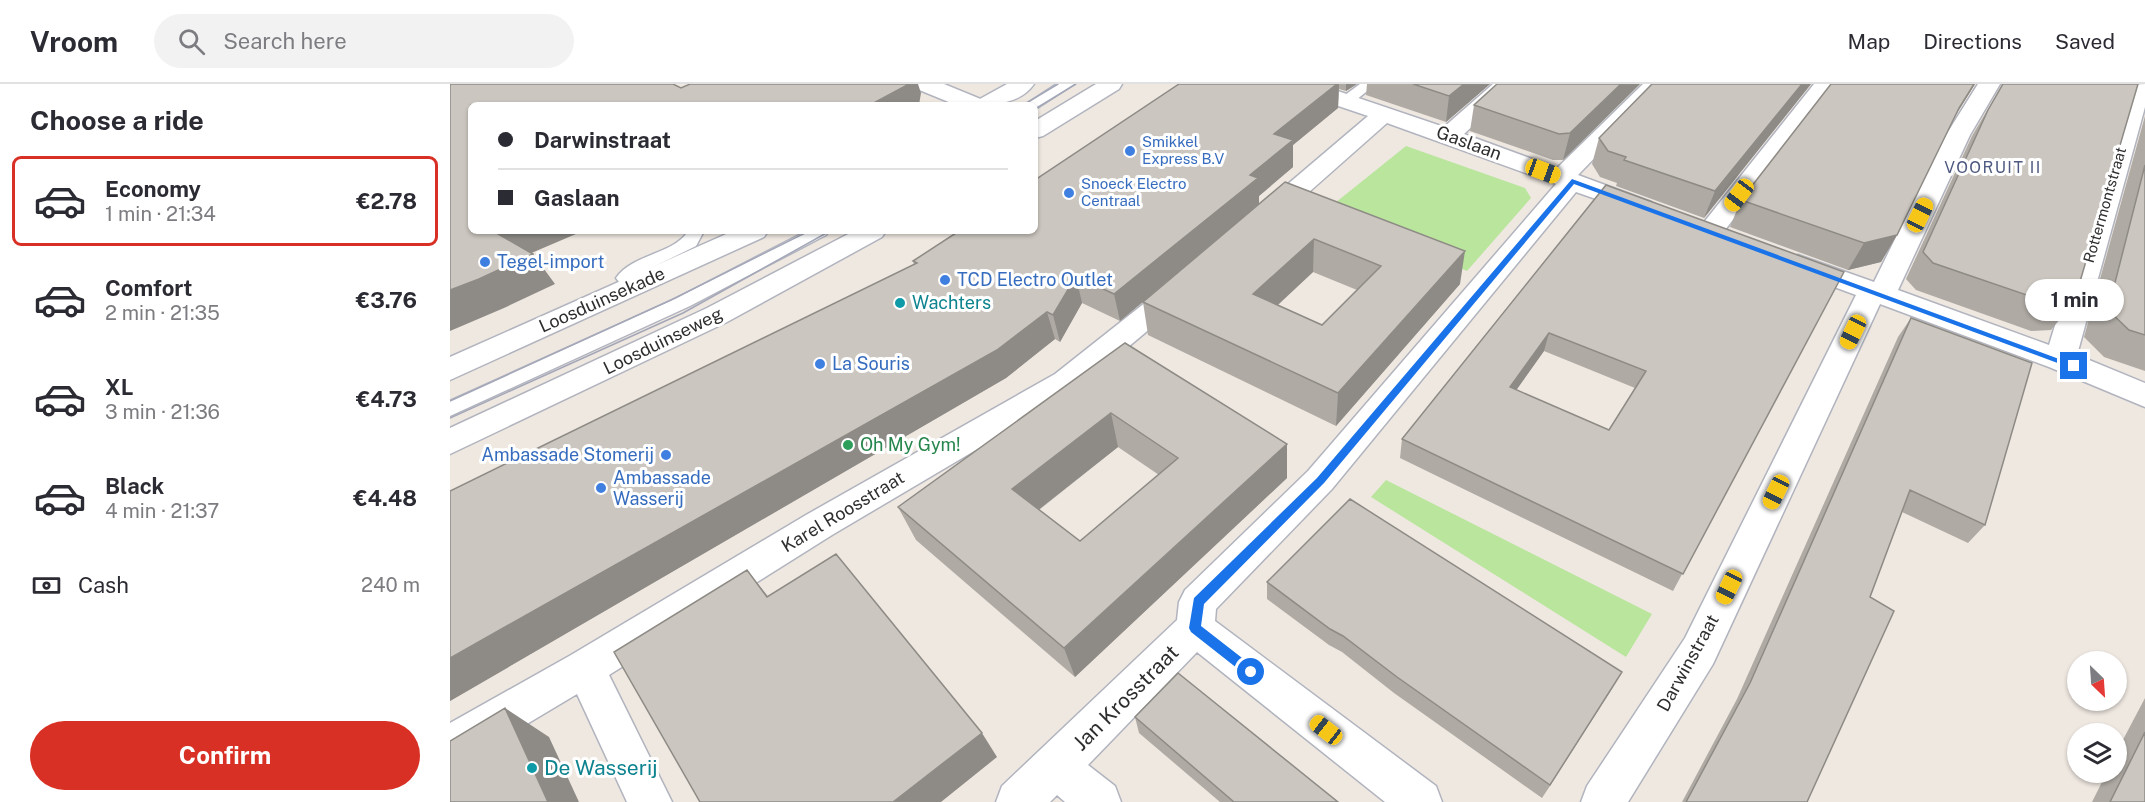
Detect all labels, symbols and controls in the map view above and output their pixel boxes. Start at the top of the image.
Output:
search box [154,14,574,68]
text: Vroom [30,25,118,58]
icon: search [175,25,208,58]
text: Search here [223,28,347,54]
text: Map [1848,29,1890,54]
text: Directions [1923,29,2022,54]
text: Saved [2055,29,2115,54]
text: Choose a ride [30,104,204,136]
street label: Gaslaan [1434,121,1505,164]
text: Darwinstraat [534,127,671,153]
place label: Smikkel Express B.V [1142,133,1224,167]
marker: Smikkel Express B.V [1123,144,1137,158]
street label: Rottermontstraat [2080,145,2129,265]
car [1523,156,1563,186]
district label: VOORUIT II [1944,158,2042,177]
icon: car [33,174,87,228]
place label: Snoeck Electro Centraal [1081,175,1186,209]
car [1721,175,1757,215]
text: Economy [105,176,201,202]
text: Gaslaan [534,185,620,211]
marker: Snoeck Electro Centraal [1062,186,1076,200]
text: €2.78 [356,188,417,214]
car [1904,195,1936,235]
text: 1 min · 21:34 [105,202,216,226]
place label: Tegel-import [497,251,604,272]
marker: Tegel-import [478,255,492,269]
street label: Loosduinsekade [536,262,668,337]
place label: TCD Electro Outlet [957,269,1113,290]
icon: car [33,273,87,327]
marker: TCD Electro Outlet [938,273,952,287]
text: Comfort [105,275,192,301]
callout: 1 min [2024,279,2124,321]
text: €3.76 [356,287,417,313]
text: 1 min [2050,288,2099,312]
place label: Wachters [912,292,991,313]
marker: Wachters [893,296,907,310]
text: 2 min · 21:35 [105,301,220,325]
street label: Loosduinseweg [600,303,726,378]
car [1837,312,1869,352]
route end [2060,352,2087,379]
place label: La Souris [832,353,910,374]
marker: La Souris [813,357,827,371]
icon: car [33,372,87,426]
text: XL [105,374,133,400]
text: €4.73 [356,386,417,412]
text: 3 min · 21:36 [105,400,220,424]
place label: Oh My Gym! [860,434,961,455]
marker: Oh My Gym! [841,438,855,452]
place label: Ambassade Stomerij [481,444,654,465]
marker: Ambassade Stomerij [659,448,673,462]
place label: Ambassade Wasserij [613,467,711,509]
street label: Karel Roosstraat [778,467,908,556]
icon: car [33,471,87,525]
car [1760,472,1792,512]
text: Black [105,473,164,499]
marker: Ambassade Wasserij [594,481,608,495]
text: €4.48 [353,485,417,511]
text: 4 min · 21:37 [105,499,219,523]
car [1713,567,1745,607]
icon: cash [30,569,63,602]
text: Cash [78,572,129,598]
text: 240 m [361,573,420,597]
street label: Darwinstraat [1652,611,1723,715]
street label: Jan Krosstraat [1068,640,1184,756]
north arrow [2067,651,2127,711]
map controls [2067,651,2127,783]
route start [1237,658,1264,685]
car [1306,712,1346,748]
button: Confirm [30,721,420,790]
button: layers [2067,723,2127,783]
place label: De Wasserij [544,755,658,780]
marker: De Wasserij [525,761,539,775]

